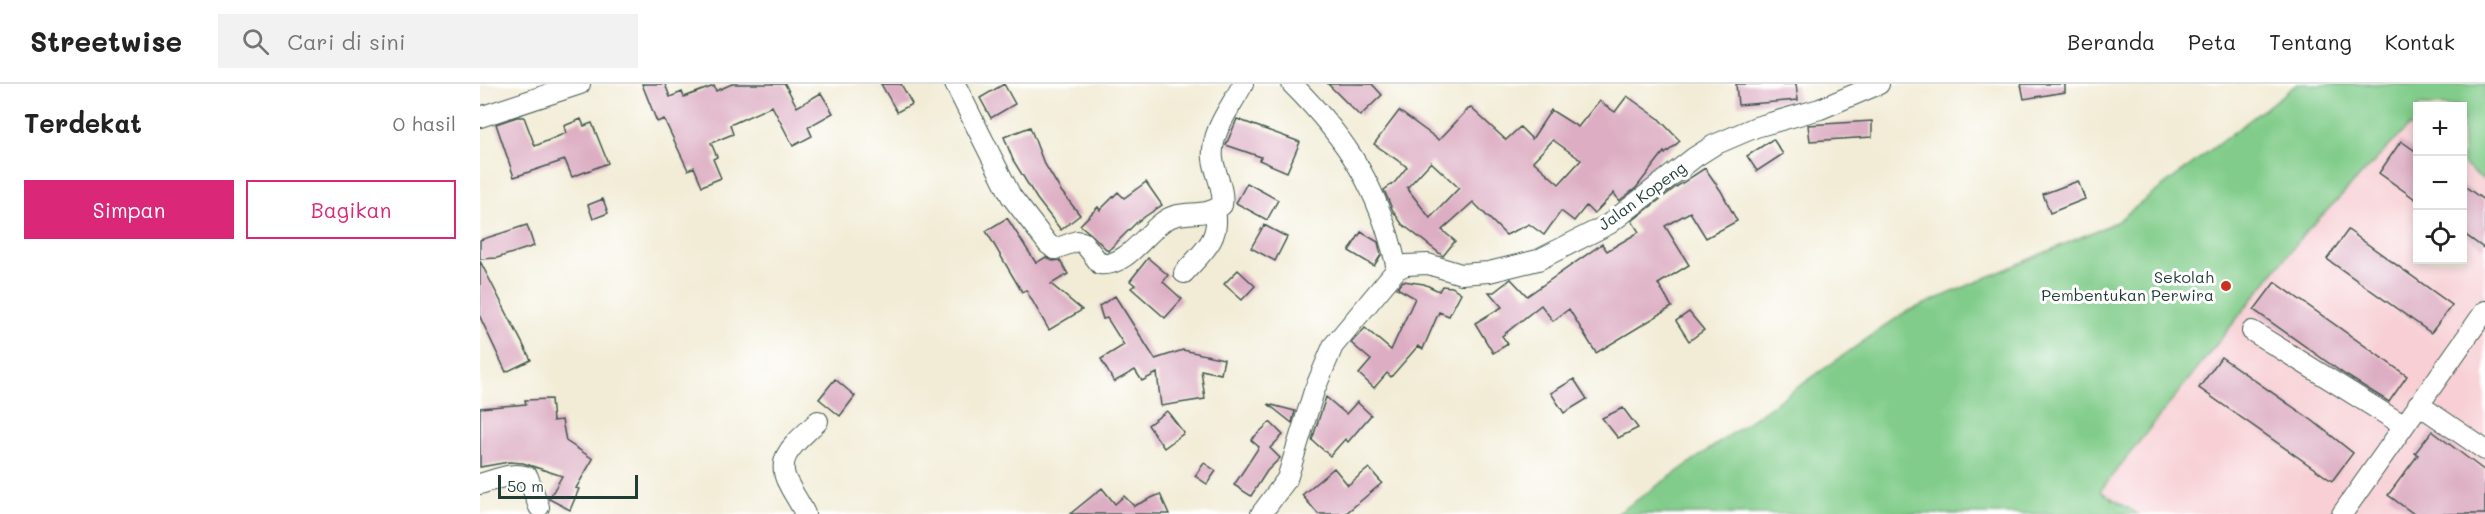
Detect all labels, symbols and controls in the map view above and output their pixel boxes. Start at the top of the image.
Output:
search box [218,14,638,68]
text: Streetwise [30,23,182,59]
icon: search [239,25,272,58]
text: Cari di sini [287,27,405,56]
text: Beranda [2067,28,2155,55]
text: Peta [2188,28,2236,55]
text: Tentang [2269,28,2352,55]
text: Kontak [2385,28,2455,55]
map controls [2413,102,2467,264]
button: + [2413,102,2467,156]
text: Terdekat [24,106,142,140]
text: 0 hasil [393,110,456,136]
button: − [2413,156,2467,210]
street label: Jalan Kopeng [1594,157,1690,235]
button: Simpan [24,180,234,239]
button: Bagikan [246,180,456,239]
button: locate [2413,210,2467,264]
place label: Sekolah Pembentukan Perwira [2041,266,2214,305]
marker: Sekolah Pembentukan Perwira [2219,279,2233,293]
scale bar [498,472,638,500]
text: 50 m [507,475,544,496]

